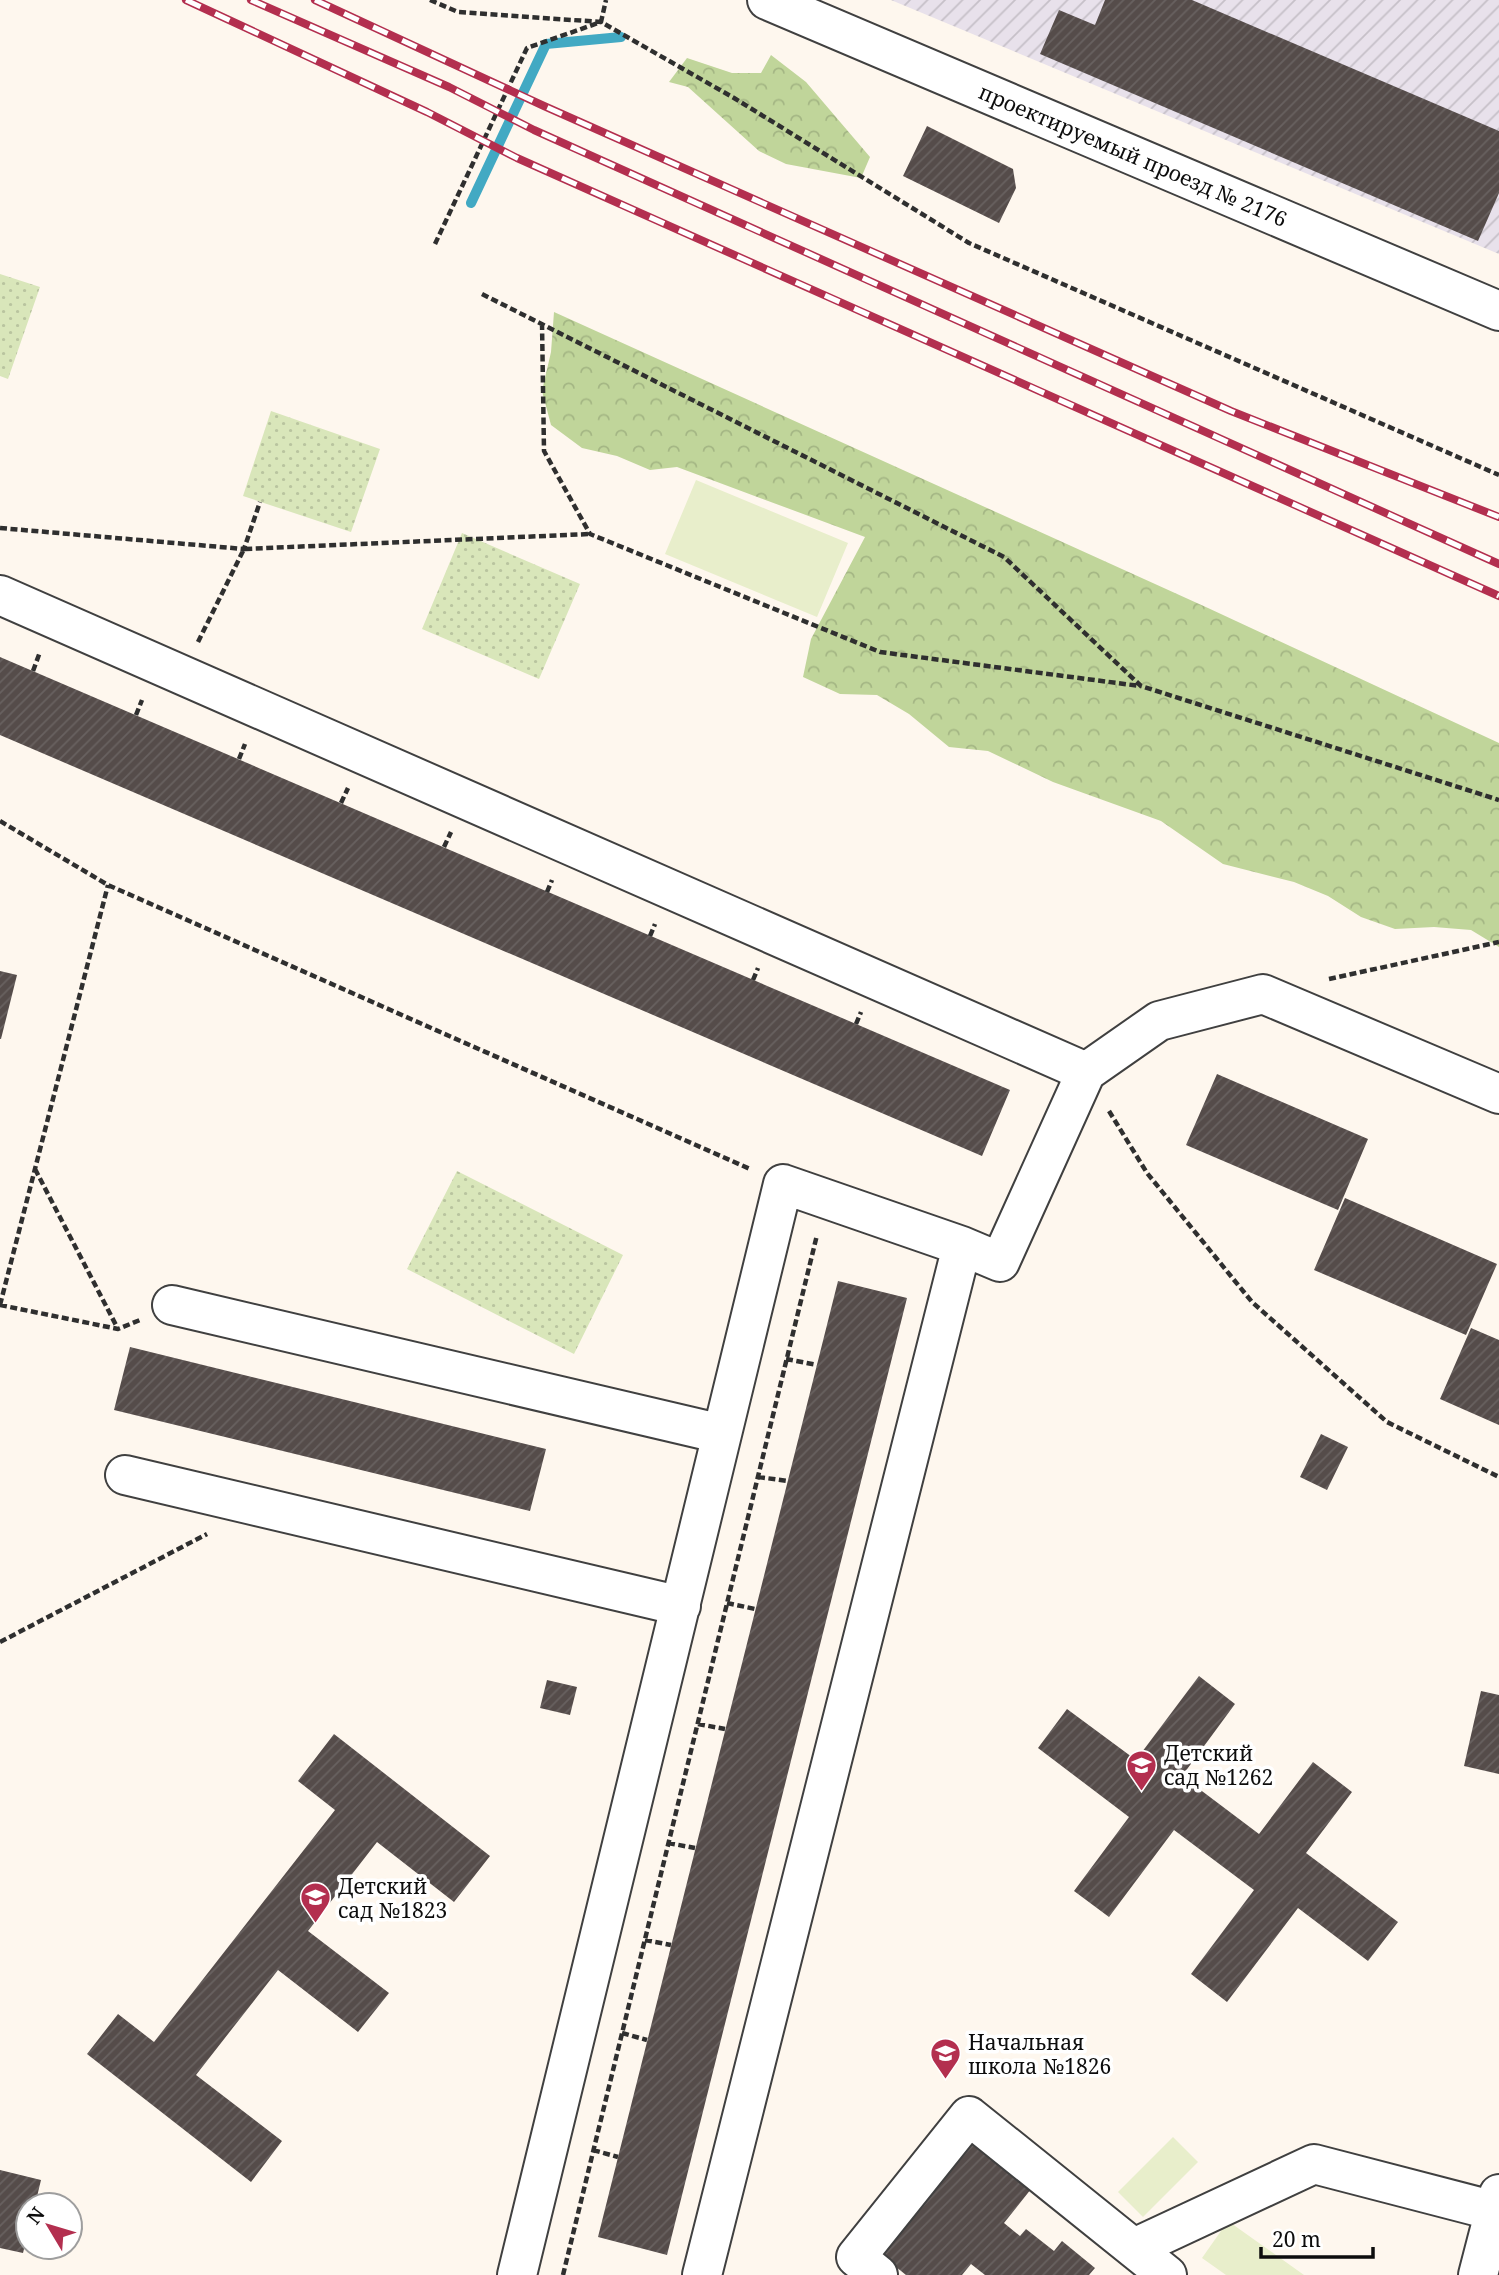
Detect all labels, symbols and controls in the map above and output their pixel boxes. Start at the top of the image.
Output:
street label: проектируемый проезд № 2176 [975,77,1291,233]
place label: Детский сад №1262 [1164,1739,1273,1791]
school or university icon: Детский сад №1262 [1124,1748,1158,1792]
place label: Детский сад №1823 [338,1872,447,1924]
school or university icon: Детский сад №1823 [298,1881,332,1925]
place label: Начальная школа №1826 [968,2028,1111,2080]
school or university icon: Начальная школа №1826 [928,2037,962,2081]
north arrow [14,2191,84,2261]
text: N [21,2202,50,2229]
scale bar [1261,2216,1373,2260]
text: 20 m [1272,2225,1321,2253]

